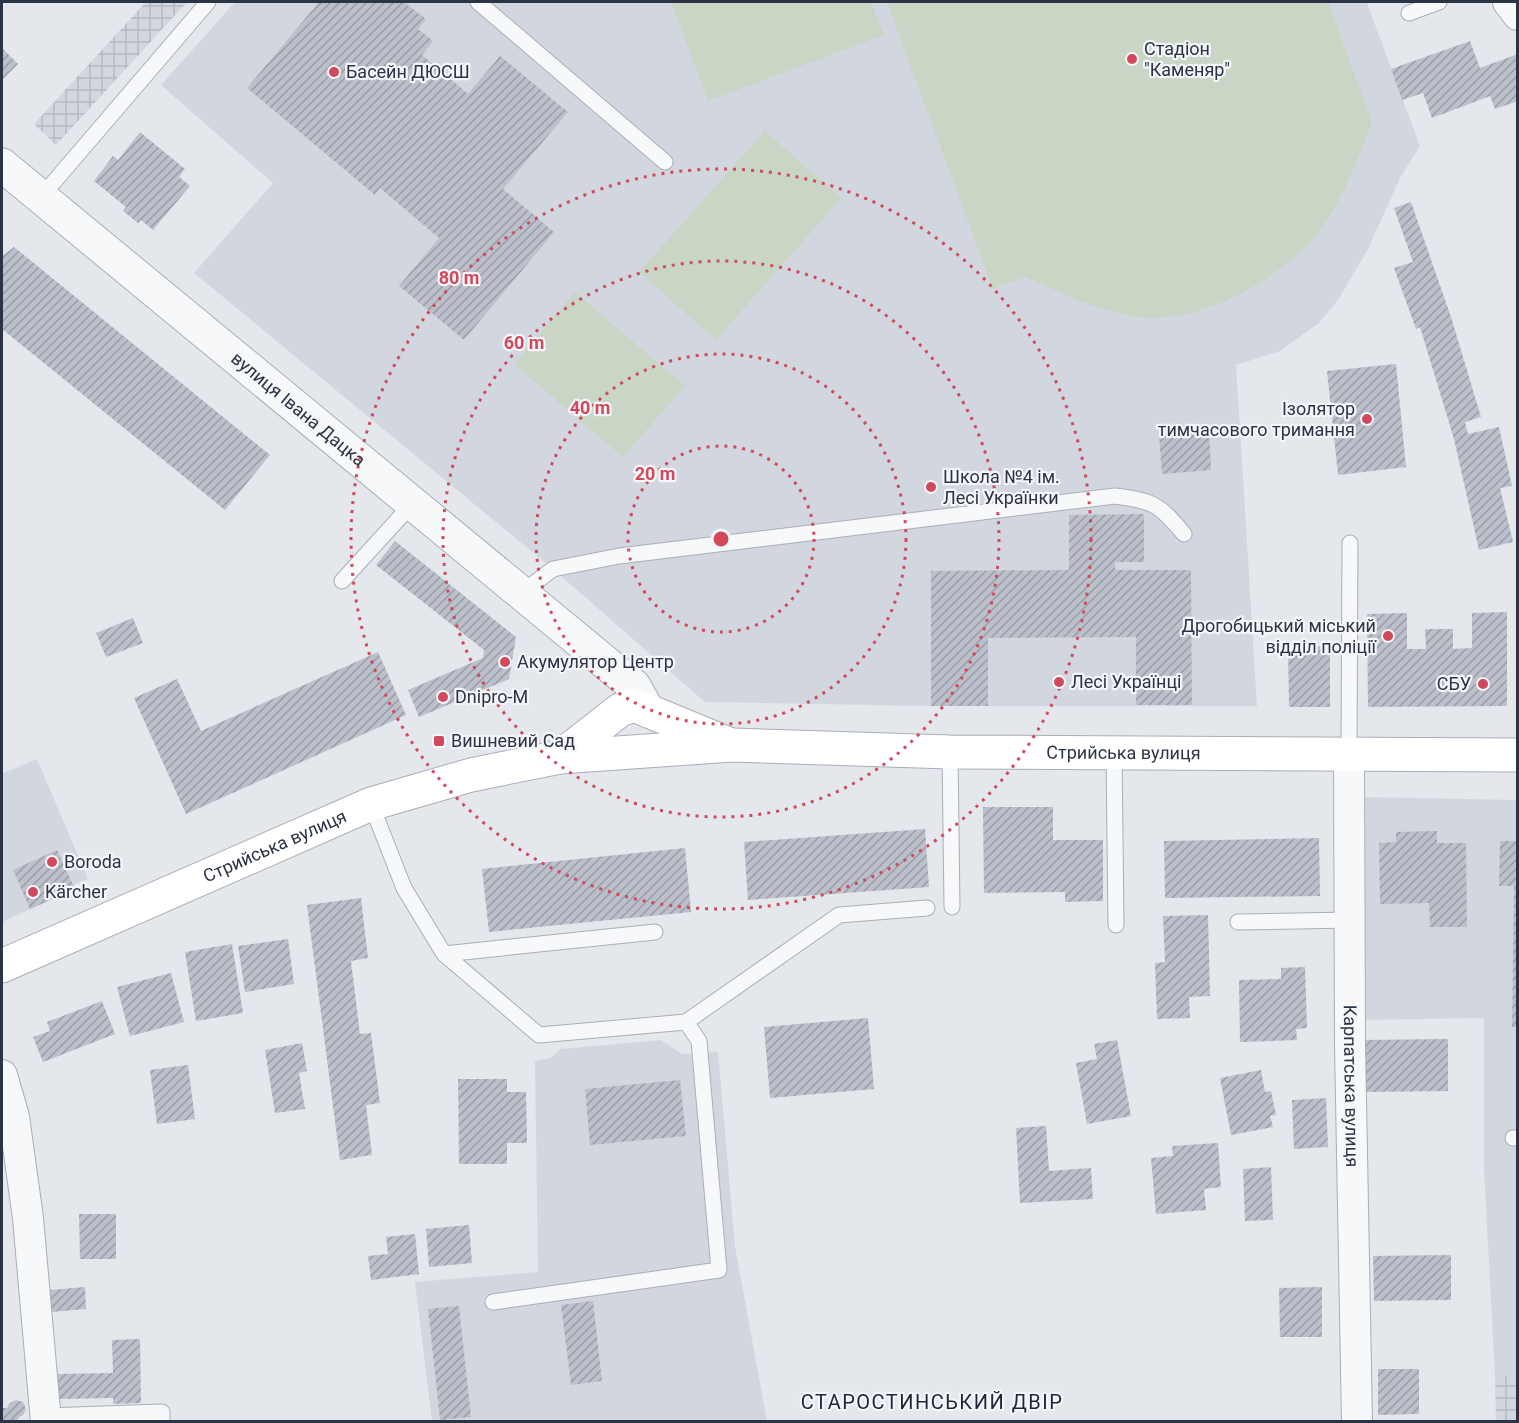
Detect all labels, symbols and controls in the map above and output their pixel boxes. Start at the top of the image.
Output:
place label: Стадіон "Каменяр" [1144,38,1230,80]
marker: Стадіон "Каменяр" [1125,52,1139,66]
place label: Басейн ДЮСШ [346,61,470,82]
marker: Басейн ДЮСШ [327,65,341,79]
text: 80 m [439,267,479,288]
text: 60 m [504,332,544,353]
street label: вулиця Івана Дацка [227,347,370,470]
text: 40 m [570,397,610,418]
place label: Ізолятор тимчасового тримання [1158,398,1355,440]
marker: Ізолятор тимчасового тримання [1360,412,1374,426]
text: 20 m [635,463,675,484]
place label: Школа №4 ім. Лесі Українки [943,466,1060,508]
marker: Школа №4 ім. Лесі Українки [924,480,938,494]
centre of rings [711,529,731,549]
place label: Дрогобицький міський відділ поліції [1181,615,1378,657]
marker: Дрогобицький міський відділ поліції [1381,629,1395,643]
place label: Акумулятор Центр [517,651,674,672]
marker: Акумулятор Центр [498,655,512,669]
place label: Лесі Українці [1071,671,1182,692]
place label: СБУ [1437,673,1471,694]
marker: Лесі Українці [1052,675,1066,689]
marker: СБУ [1476,677,1490,691]
place label: Dnipro-M [455,686,528,707]
marker: Dnipro-M [436,690,450,704]
place label: Вишневий Сад [451,730,575,751]
marker: Вишневий Сад [432,734,446,748]
street label: Стрийська вулиця [1046,742,1201,763]
street label: Стрийська вулиця [200,805,350,886]
place label: Boroda [64,851,122,872]
marker: Boroda [45,855,59,869]
place label: Kärcher [45,881,107,902]
marker: Kärcher [26,885,40,899]
street label: Карпатська вулиця [1340,1005,1363,1167]
district label: СТАРОСТИНСЬКИЙ ДВІР [801,1390,1063,1414]

